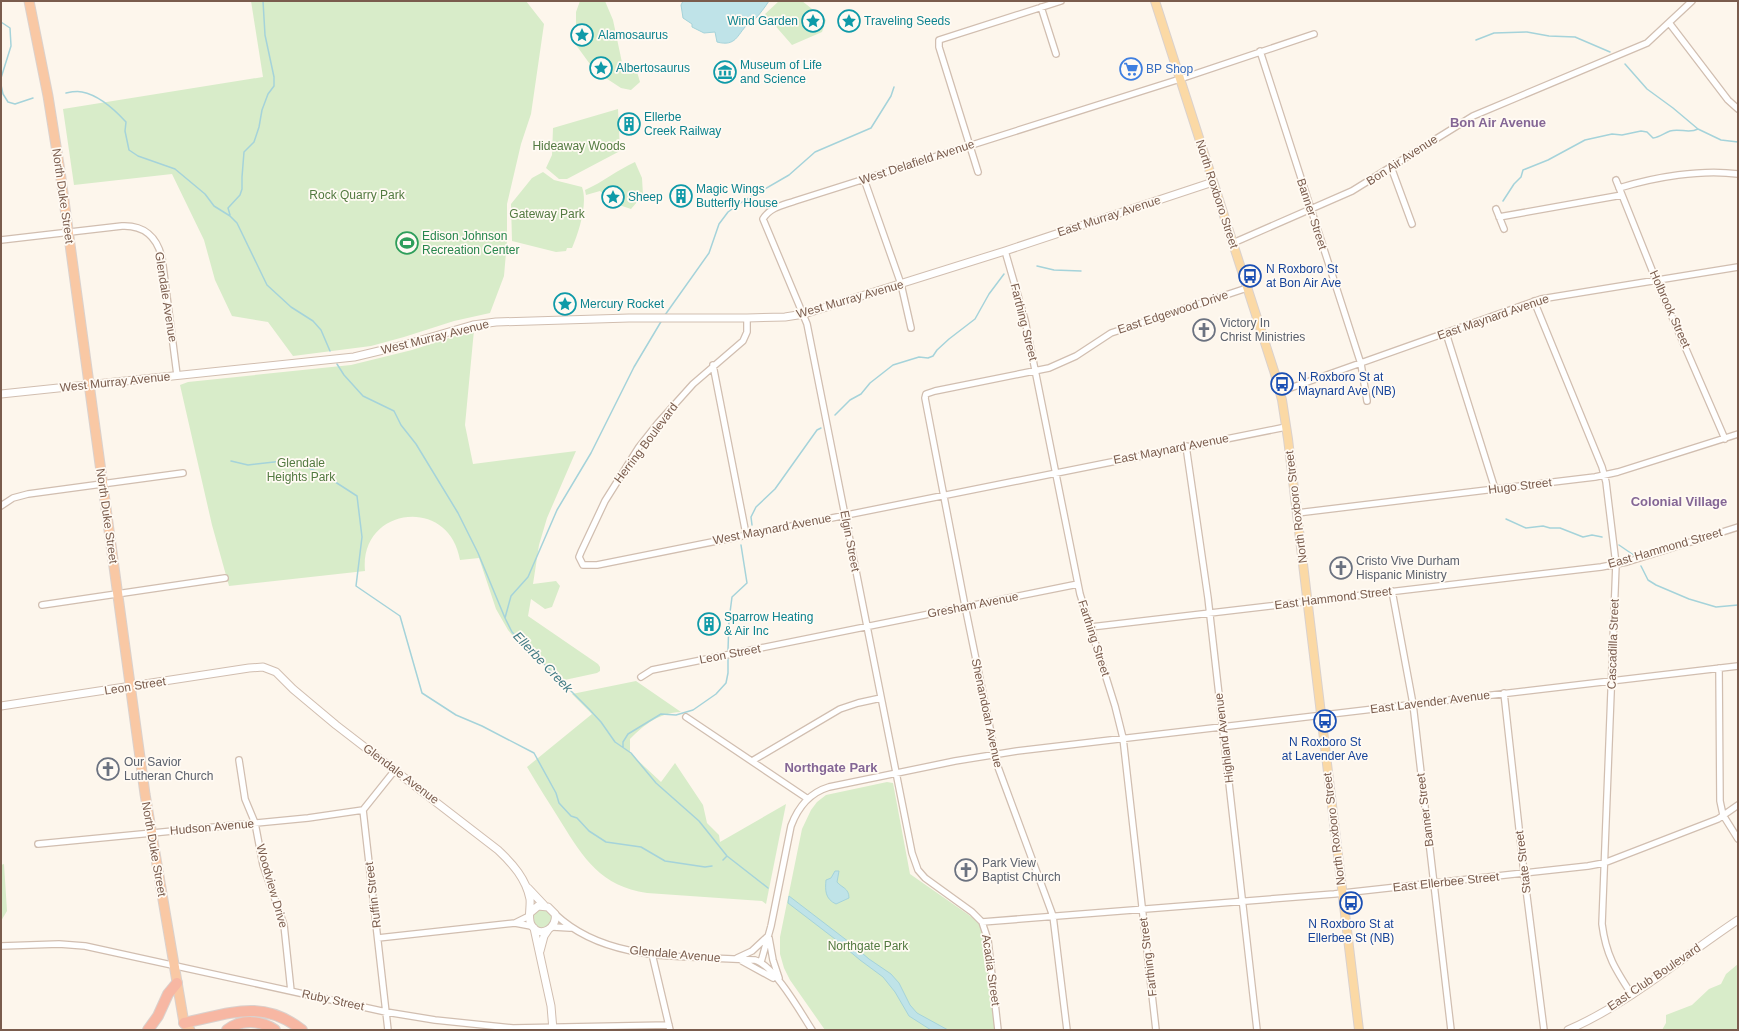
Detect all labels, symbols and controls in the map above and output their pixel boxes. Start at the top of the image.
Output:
place icon: Wind Garden [800,8,826,34]
place icon: Traveling Seeds [836,8,862,34]
place label: Wind Garden [727,14,798,28]
place label: Traveling Seeds [864,14,950,28]
place icon: Alamosaurus [569,22,595,48]
place label: Alamosaurus [598,28,668,42]
place icon: Albertosaurus [588,55,614,81]
supermarket icon: BP Shop [1118,56,1144,82]
place label: Museum of Life and Science [740,58,822,86]
museum icon: Museum of Life and Science [712,59,738,85]
place label: Albertosaurus [616,61,690,75]
place label: BP Shop [1146,62,1193,76]
place label: Ellerbe Creek Railway [644,110,721,138]
building icon: Ellerbe Creek Railway [616,111,642,137]
district label: Bon Air Avenue [1450,115,1546,130]
street label: Bon Air Avenue [1364,132,1440,188]
street label: West Delafield Avenue [858,137,977,187]
street label: North Roxboro Street [1193,138,1241,251]
park label: Hideaway Woods [532,139,626,153]
street label: North Duke Street [49,147,77,245]
street label: Banner Street [1294,177,1330,252]
place label: Magic Wings Butterfly House [696,182,778,210]
building icon: Magic Wings Butterfly House [668,183,694,209]
place icon: Sheep [600,184,626,210]
park label: Rock Quarry Park [309,188,406,202]
place label: Sheep [628,190,663,204]
street label: East Murray Avenue [1056,193,1163,239]
park label: Gateway Park [509,207,586,221]
place label: Edison Johnson Recreation Center [422,229,519,257]
sports icon: Edison Johnson Recreation Center [394,230,420,256]
street label: Glendale Avenue [152,251,180,343]
place label: N Roxboro St at Bon Air Ave [1266,262,1341,290]
bus stop icon: N Roxboro St at Bon Air Ave [1237,263,1263,289]
street label: Holbrook Street [1647,268,1694,351]
street label: West Murray Avenue [795,277,906,321]
street label: Farthing Street [1008,282,1041,363]
street label: East Edgewood Drive [1116,287,1230,336]
place icon: Mercury Rocket [552,291,578,317]
street label: East Maynard Avenue [1435,291,1551,343]
place label: Mercury Rocket [580,297,665,311]
place label: Victory In Christ Ministries [1220,316,1305,344]
street label: West Murray Avenue [379,317,491,357]
church icon: Victory In Christ Ministries [1191,317,1217,343]
street label: West Murray Avenue [59,369,171,395]
place label: N Roxboro St at Maynard Ave (NB) [1298,370,1396,398]
bus stop icon: N Roxboro St at Maynard Ave (NB) [1269,371,1295,397]
street label: Herring Boulevard [611,400,681,486]
street label: East Maynard Avenue [1112,431,1230,467]
street label: North Roxboro Street [1282,449,1310,564]
park label: Glendale Heights Park [267,456,336,484]
street label: North Duke Street [93,467,121,565]
street label: Hugo Street [1487,475,1553,497]
district label: Colonial Village [1631,494,1727,509]
street label: Elgin Street [837,509,863,573]
street label: West Maynard Avenue [712,511,833,547]
street label: East Hammond Street [1606,525,1724,571]
place label: Cristo Vive Durham Hispanic Ministry [1356,554,1460,582]
church icon: Cristo Vive Durham Hispanic Ministry [1328,555,1354,581]
street label: East Hammond Street [1274,584,1393,612]
street label: Gresham Avenue [926,589,1020,621]
street label: Farthing Street [1075,598,1113,679]
street label: Cascadilla Street [1604,598,1622,690]
place label: Sparrow Heating & Air Inc [724,610,813,638]
building icon: Sparrow Heating & Air Inc [696,611,722,637]
water label: Ellerbe Creek [510,628,577,697]
street label: Leon Street [698,641,762,667]
street label: Shenandoah Avenue [969,657,1005,769]
street label: Leon Street [103,674,167,698]
street label: East Lavender Avenue [1369,688,1491,716]
street label: Highland Avenue [1211,692,1236,784]
bus stop icon: N Roxboro St at Lavender Ave [1312,708,1338,734]
place label: N Roxboro St at Lavender Ave [1282,735,1369,763]
street label: Glendale Avenue [360,741,442,807]
place label: Our Savior Lutheran Church [124,755,213,783]
church icon: Our Savior Lutheran Church [95,756,121,782]
district label: Northgate Park [784,760,878,775]
street label: North Roxboro Street [1320,771,1348,886]
street label: Banner Street [1413,772,1436,848]
street label: North Duke Street [139,800,169,898]
street label: Hudson Avenue [169,816,255,838]
street label: State Street [1512,829,1534,894]
street label: Woodview Drive [253,843,291,930]
place label: Park View Baptist Church [982,856,1061,884]
church icon: Park View Baptist Church [953,857,979,883]
street label: Ruffin Street [362,860,384,929]
street label: East Ellerbee Street [1392,869,1500,895]
bus stop icon: N Roxboro St at Ellerbee St (NB) [1338,890,1364,916]
street label: Farthing Street [1136,916,1160,997]
place label: N Roxboro St at Ellerbee St (NB) [1308,917,1394,945]
street label: Acadia Street [979,933,1003,1007]
park label: Northgate Park [828,939,909,953]
street label: East Club Boulevard [1605,941,1703,1013]
street label: Glendale Avenue [629,943,721,965]
street label: Ruby Street [301,987,366,1014]

